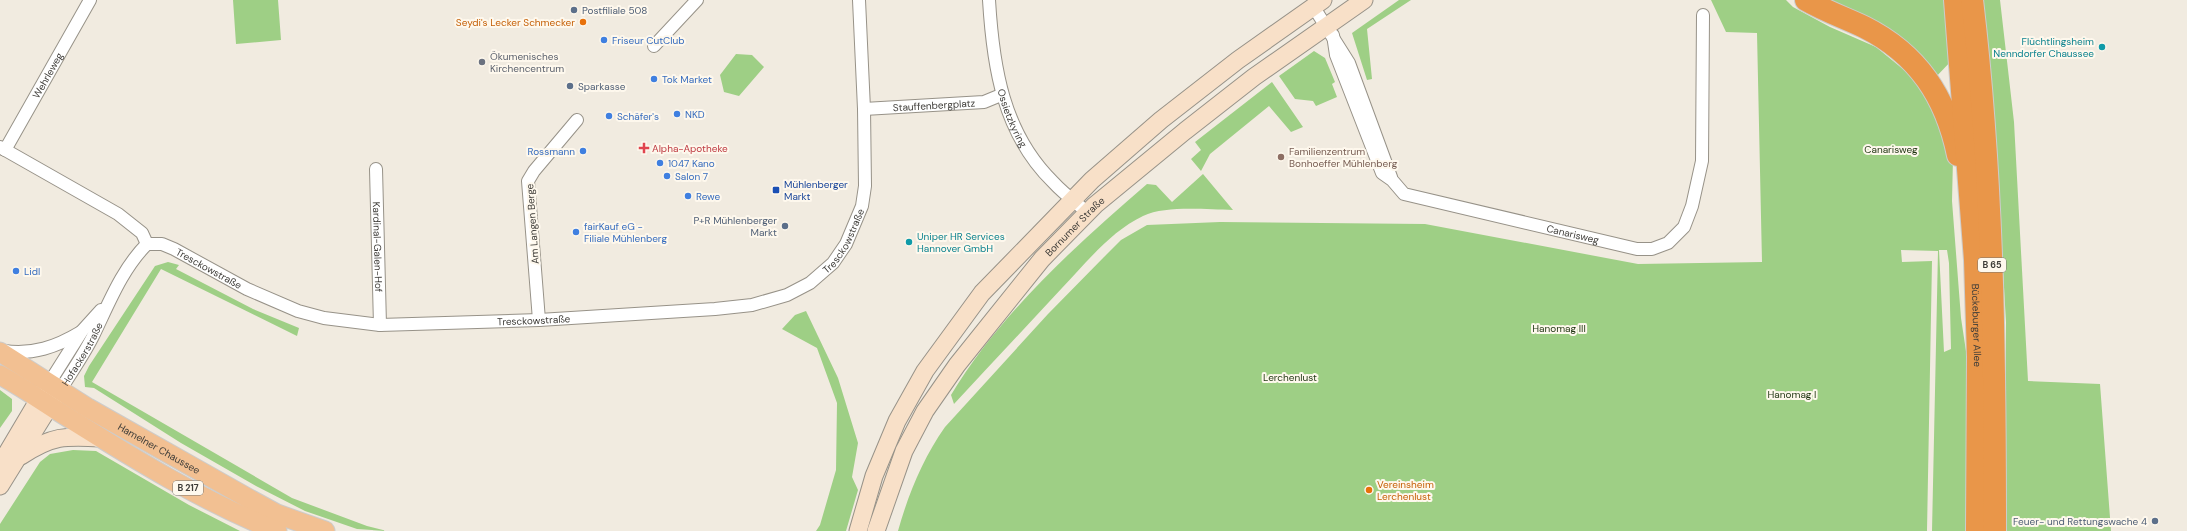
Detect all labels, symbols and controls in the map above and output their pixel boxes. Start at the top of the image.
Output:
place label: Postfiliale 508 [582,4,647,17]
marker: Postfiliale 508 [569,5,579,15]
place label: Seydi's Lecker Schmecker [456,16,575,29]
marker: Seydi's Lecker Schmecker [578,17,588,27]
place label: Friseur CutClub [612,34,684,47]
marker: Friseur CutClub [599,35,609,45]
place label: Flüchtlingsheim Nenndorfer Chaussee [1993,35,2094,60]
marker: Flüchtlingsheim Nenndorfer Chaussee [2097,42,2107,52]
street label: Wehrleweg [30,50,66,101]
place label: Ökumenisches Kirchencentrum [490,50,564,75]
marker: Ökumenisches Kirchencentrum [477,57,487,67]
place label: Tok Market [662,73,712,86]
marker: Tok Market [649,74,659,84]
place label: Sparkasse [578,80,626,93]
marker: Sparkasse [565,81,575,91]
street label: Ossietzkyring [995,87,1030,150]
street label: Stauffenbergplatz [892,97,976,114]
place label: NKD [685,108,705,121]
marker: NKD [672,109,682,119]
place label: Schäfer's [617,110,659,123]
marker: Schäfer's [604,111,614,121]
place label: Alpha-Apotheke [652,142,728,155]
marker: Alpha-Apotheke [639,143,649,153]
park label: Canarisweg [1864,143,1918,156]
place label: Rossmann [528,145,575,158]
place label: Familienzentrum Bonhoeffer Mühlenberg [1289,145,1398,170]
marker: Rossmann [578,146,588,156]
marker: Familienzentrum Bonhoeffer Mühlenberg [1276,152,1286,162]
place label: 1047 Kano [668,157,715,170]
marker: 1047 Kano [655,158,665,168]
place label: Salon 7 [675,170,708,183]
marker: Salon 7 [662,171,672,181]
place label: Mühlenberger Markt [784,178,848,203]
street label: Am Langen Berge [523,183,542,265]
marker: Mühlenberger Markt [771,185,781,195]
place label: Rewe [696,190,721,203]
marker: Rewe [683,191,693,201]
street label: Bornumer Straße [1042,194,1107,259]
street label: Kardinal-Galen-Hof [370,202,385,293]
street label: Tresckowstraße [820,206,867,276]
place label: P+R Mühlenberger Markt [693,214,777,239]
place label: fairKauf eG - Filiale Mühlenberg [584,220,667,245]
marker: P+R Mühlenberger Markt [780,221,790,231]
street label: Canarisweg [1545,222,1601,247]
marker: fairKauf eG - Filiale Mühlenberg [571,227,581,237]
place label: Uniper HR Services Hannover GmbH [917,230,1005,255]
marker: Uniper HR Services Hannover GmbH [904,237,914,247]
street label: Tresckowstraße [174,245,244,292]
road number: B 65 [1978,258,2006,272]
place label: Lidl [24,265,40,278]
marker: Lidl [11,266,21,276]
street label: Bückeburger Allee [1969,283,1984,367]
street label: Tresckowstraße [497,312,571,328]
street label: Hofackerstraße [59,320,106,388]
park label: Hanomag III [1532,322,1586,335]
park label: Lerchenlust [1263,371,1317,384]
park label: Hanomag I [1768,388,1816,401]
street label: Hamelner Chaussee [115,420,203,477]
place label: Vereinsheim Lerchenlust [1377,478,1434,503]
road number: B 217 [173,481,203,495]
marker: Vereinsheim Lerchenlust [1364,485,1374,495]
place label: Feuer- und Rettungswache 4 [2013,515,2147,528]
marker: Feuer- und Rettungswache 4 [2150,516,2160,526]

